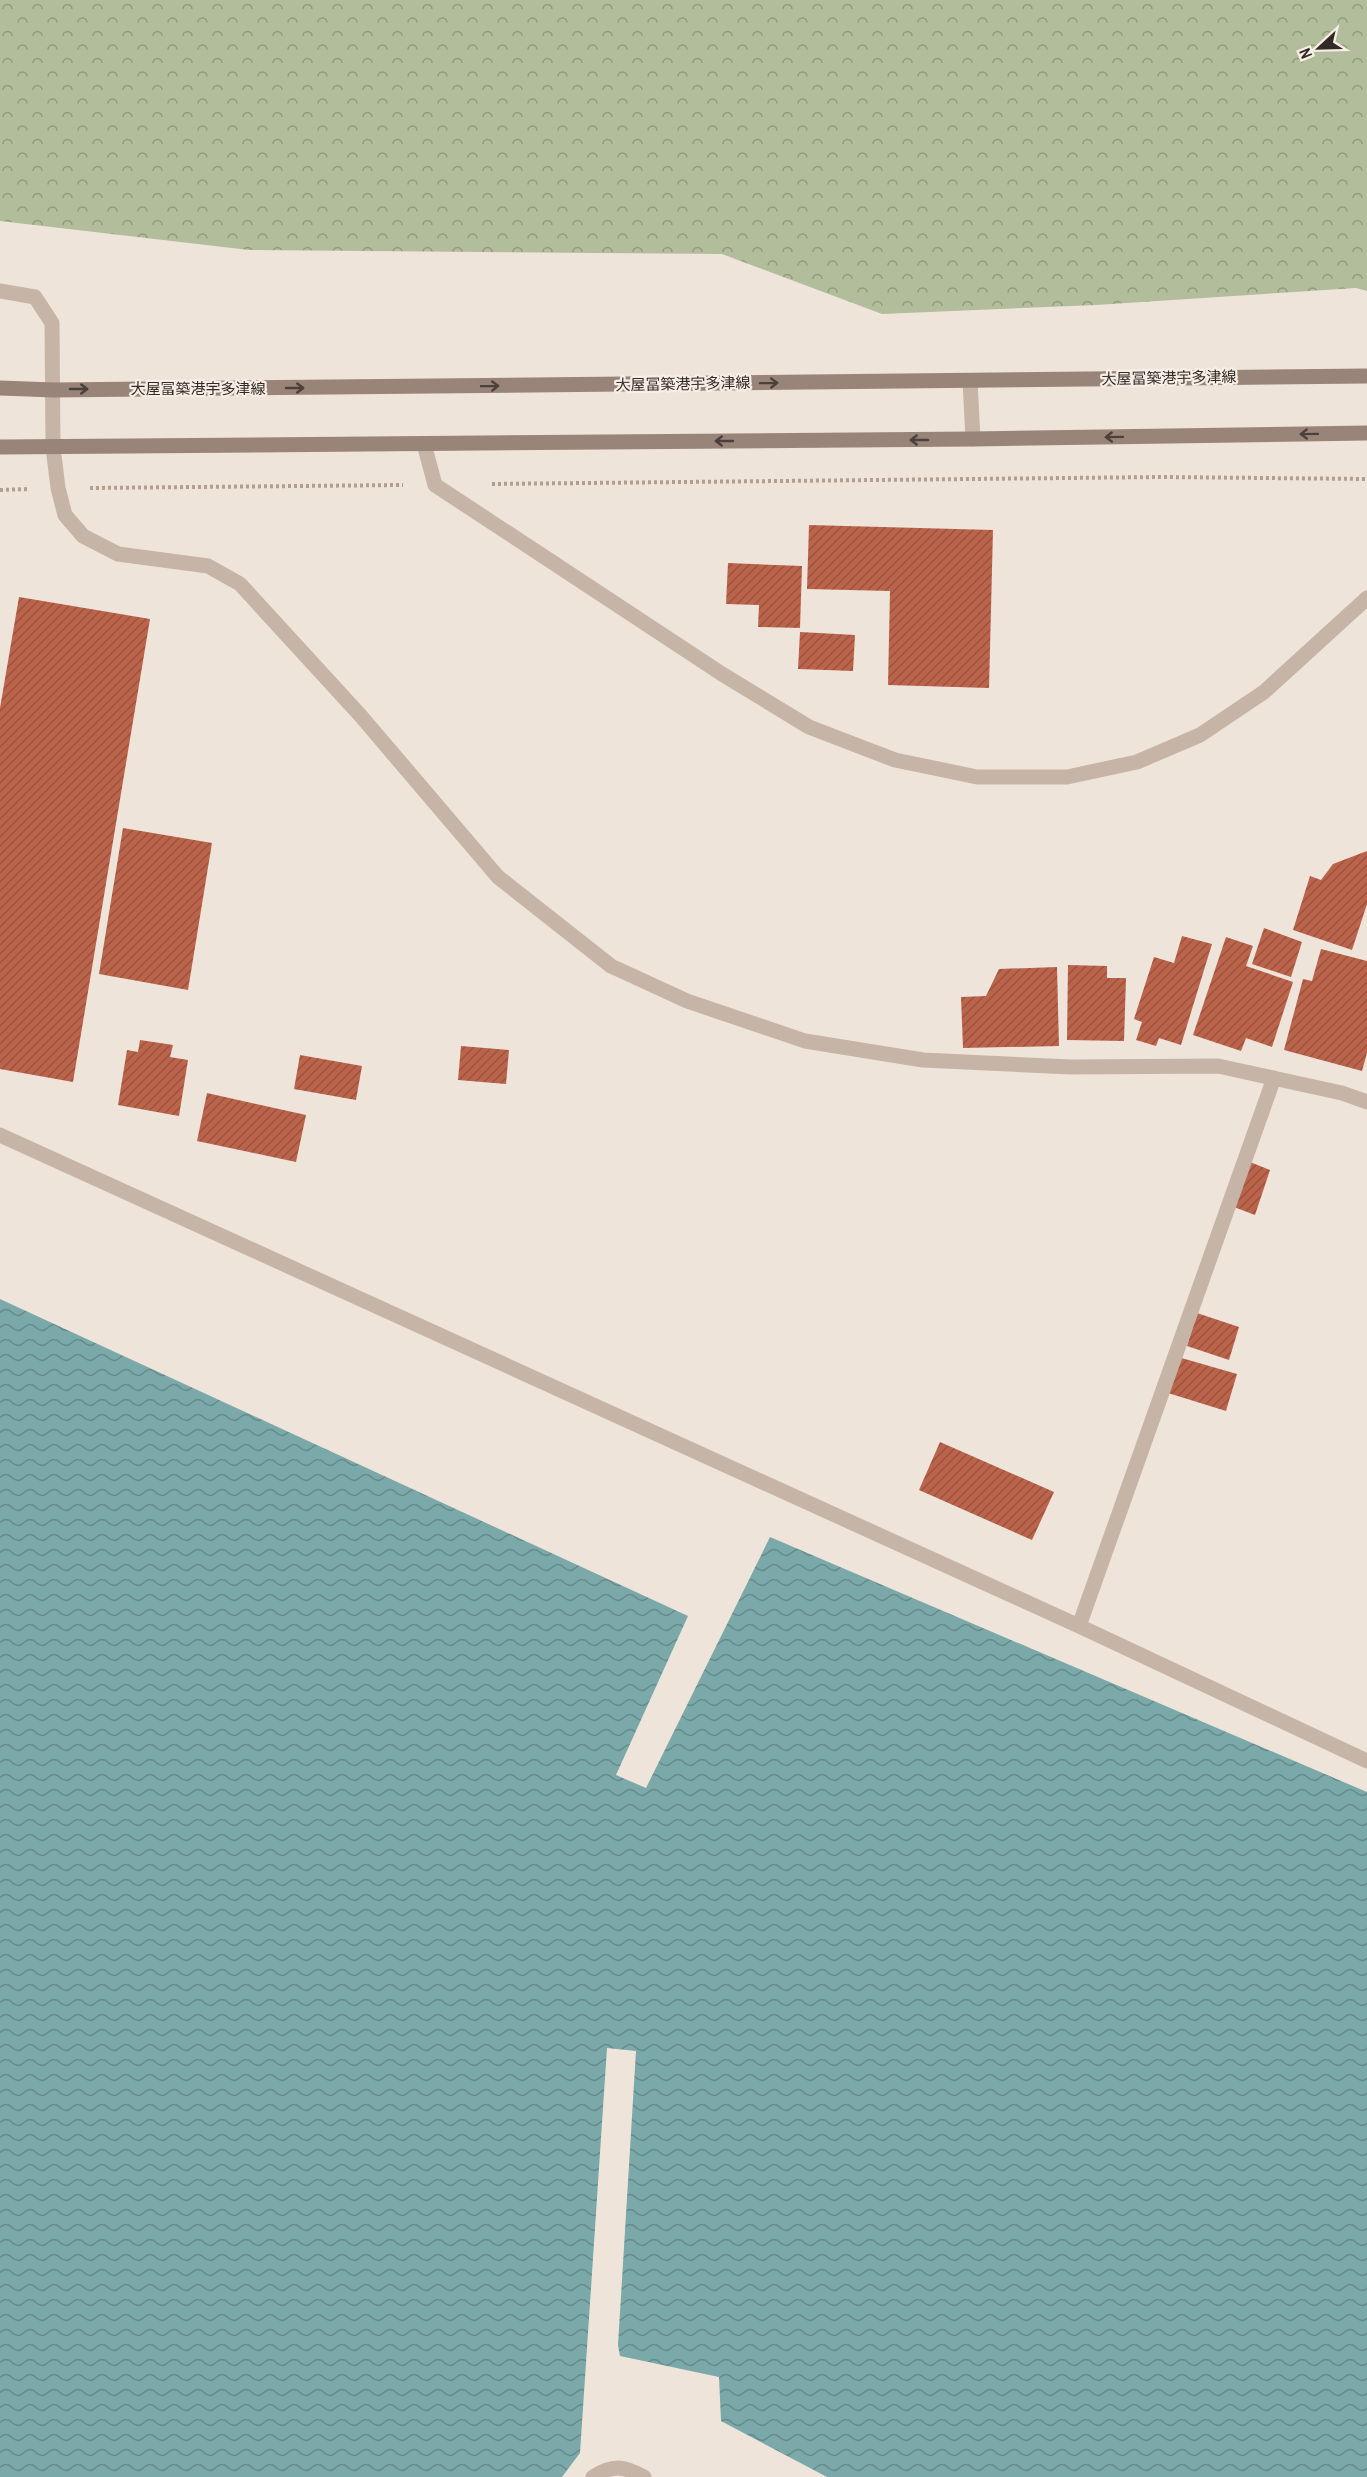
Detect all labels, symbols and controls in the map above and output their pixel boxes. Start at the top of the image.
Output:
north arrow [1289,18,1349,78]
text: N [1293,45,1317,62]
street label: 大屋冨築港宇多津線 [1101,366,1237,389]
street label: 大屋冨築港宇多津線 [615,372,751,395]
one-way arrow [759,377,779,389]
street label: 大屋冨築港宇多津線 [130,378,266,399]
one-way arrow [480,380,500,392]
one-way arrow [285,382,305,394]
one-way arrow [69,384,89,395]
one-way arrow [1299,428,1319,440]
one-way arrow [1104,431,1124,443]
one-way arrow [909,434,929,446]
one-way arrow [714,435,734,447]

